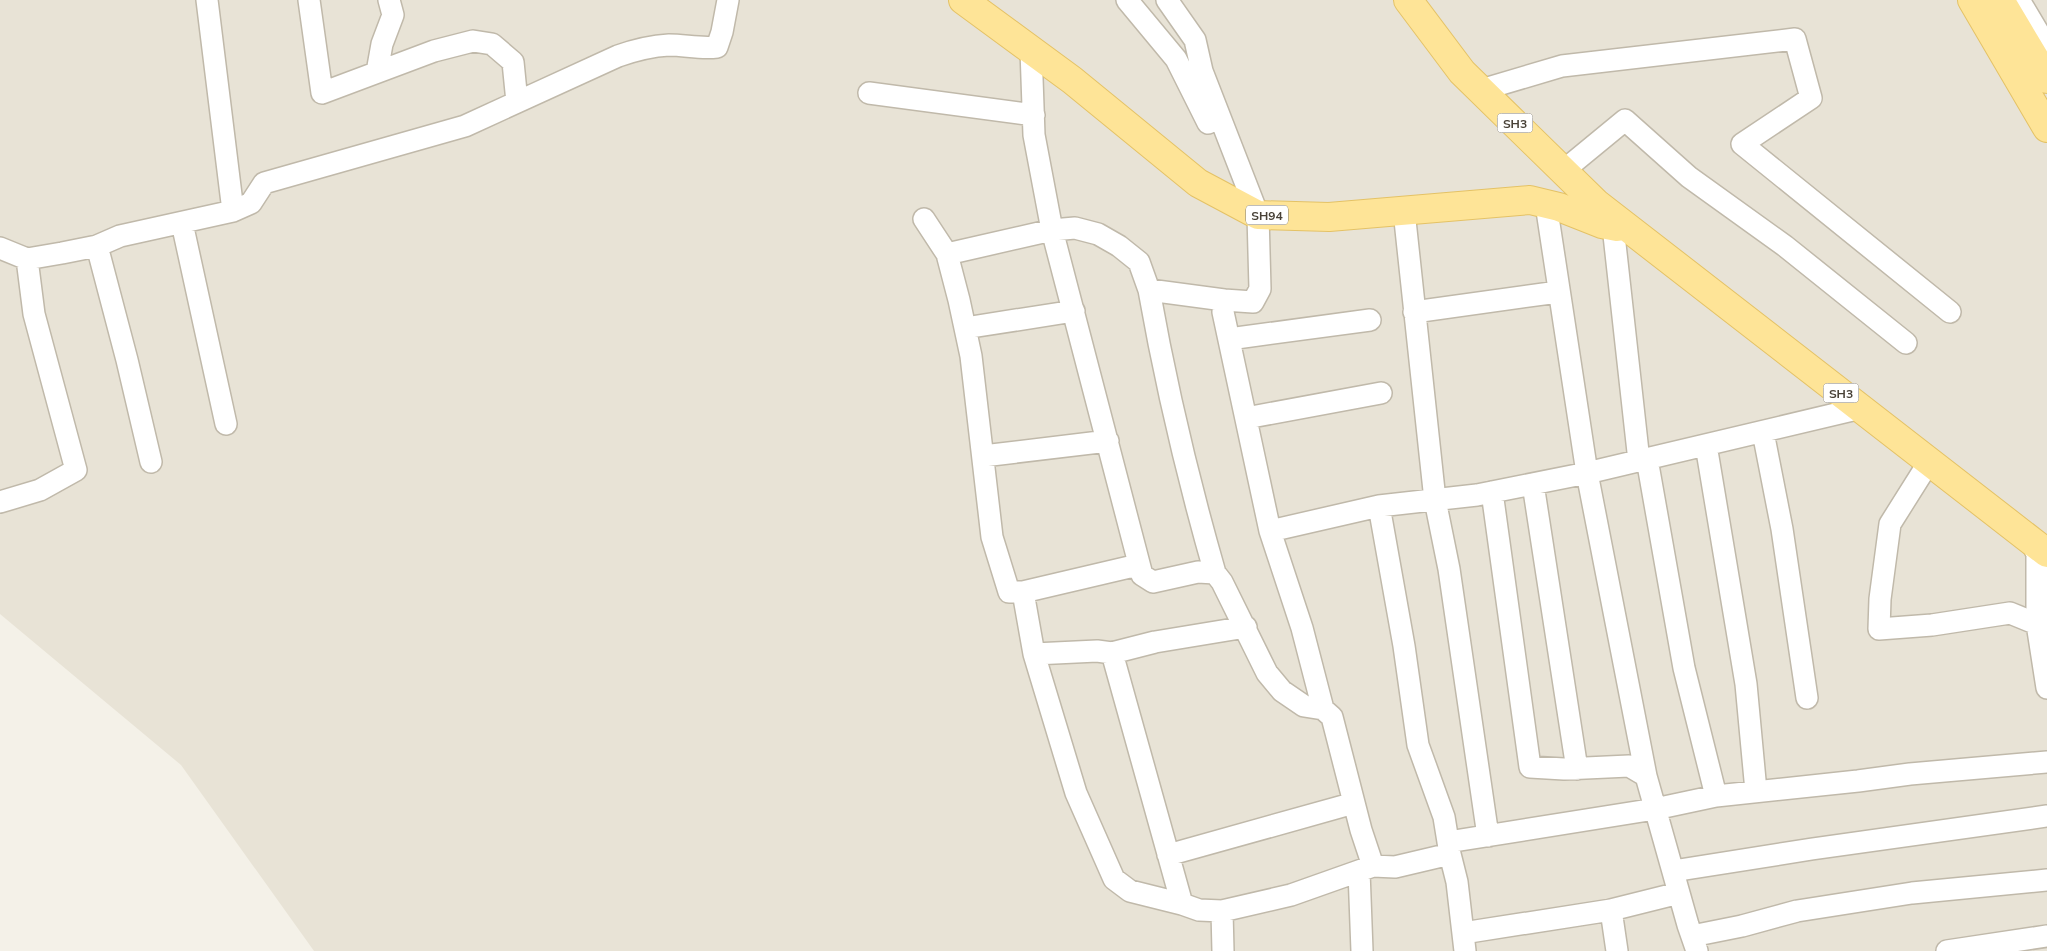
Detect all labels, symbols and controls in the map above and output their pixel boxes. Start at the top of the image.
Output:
road number: SH3 [1498,114,1532,132]
road number: SH94 [1246,206,1288,224]
road number: SH3 [1824,383,1858,402]

